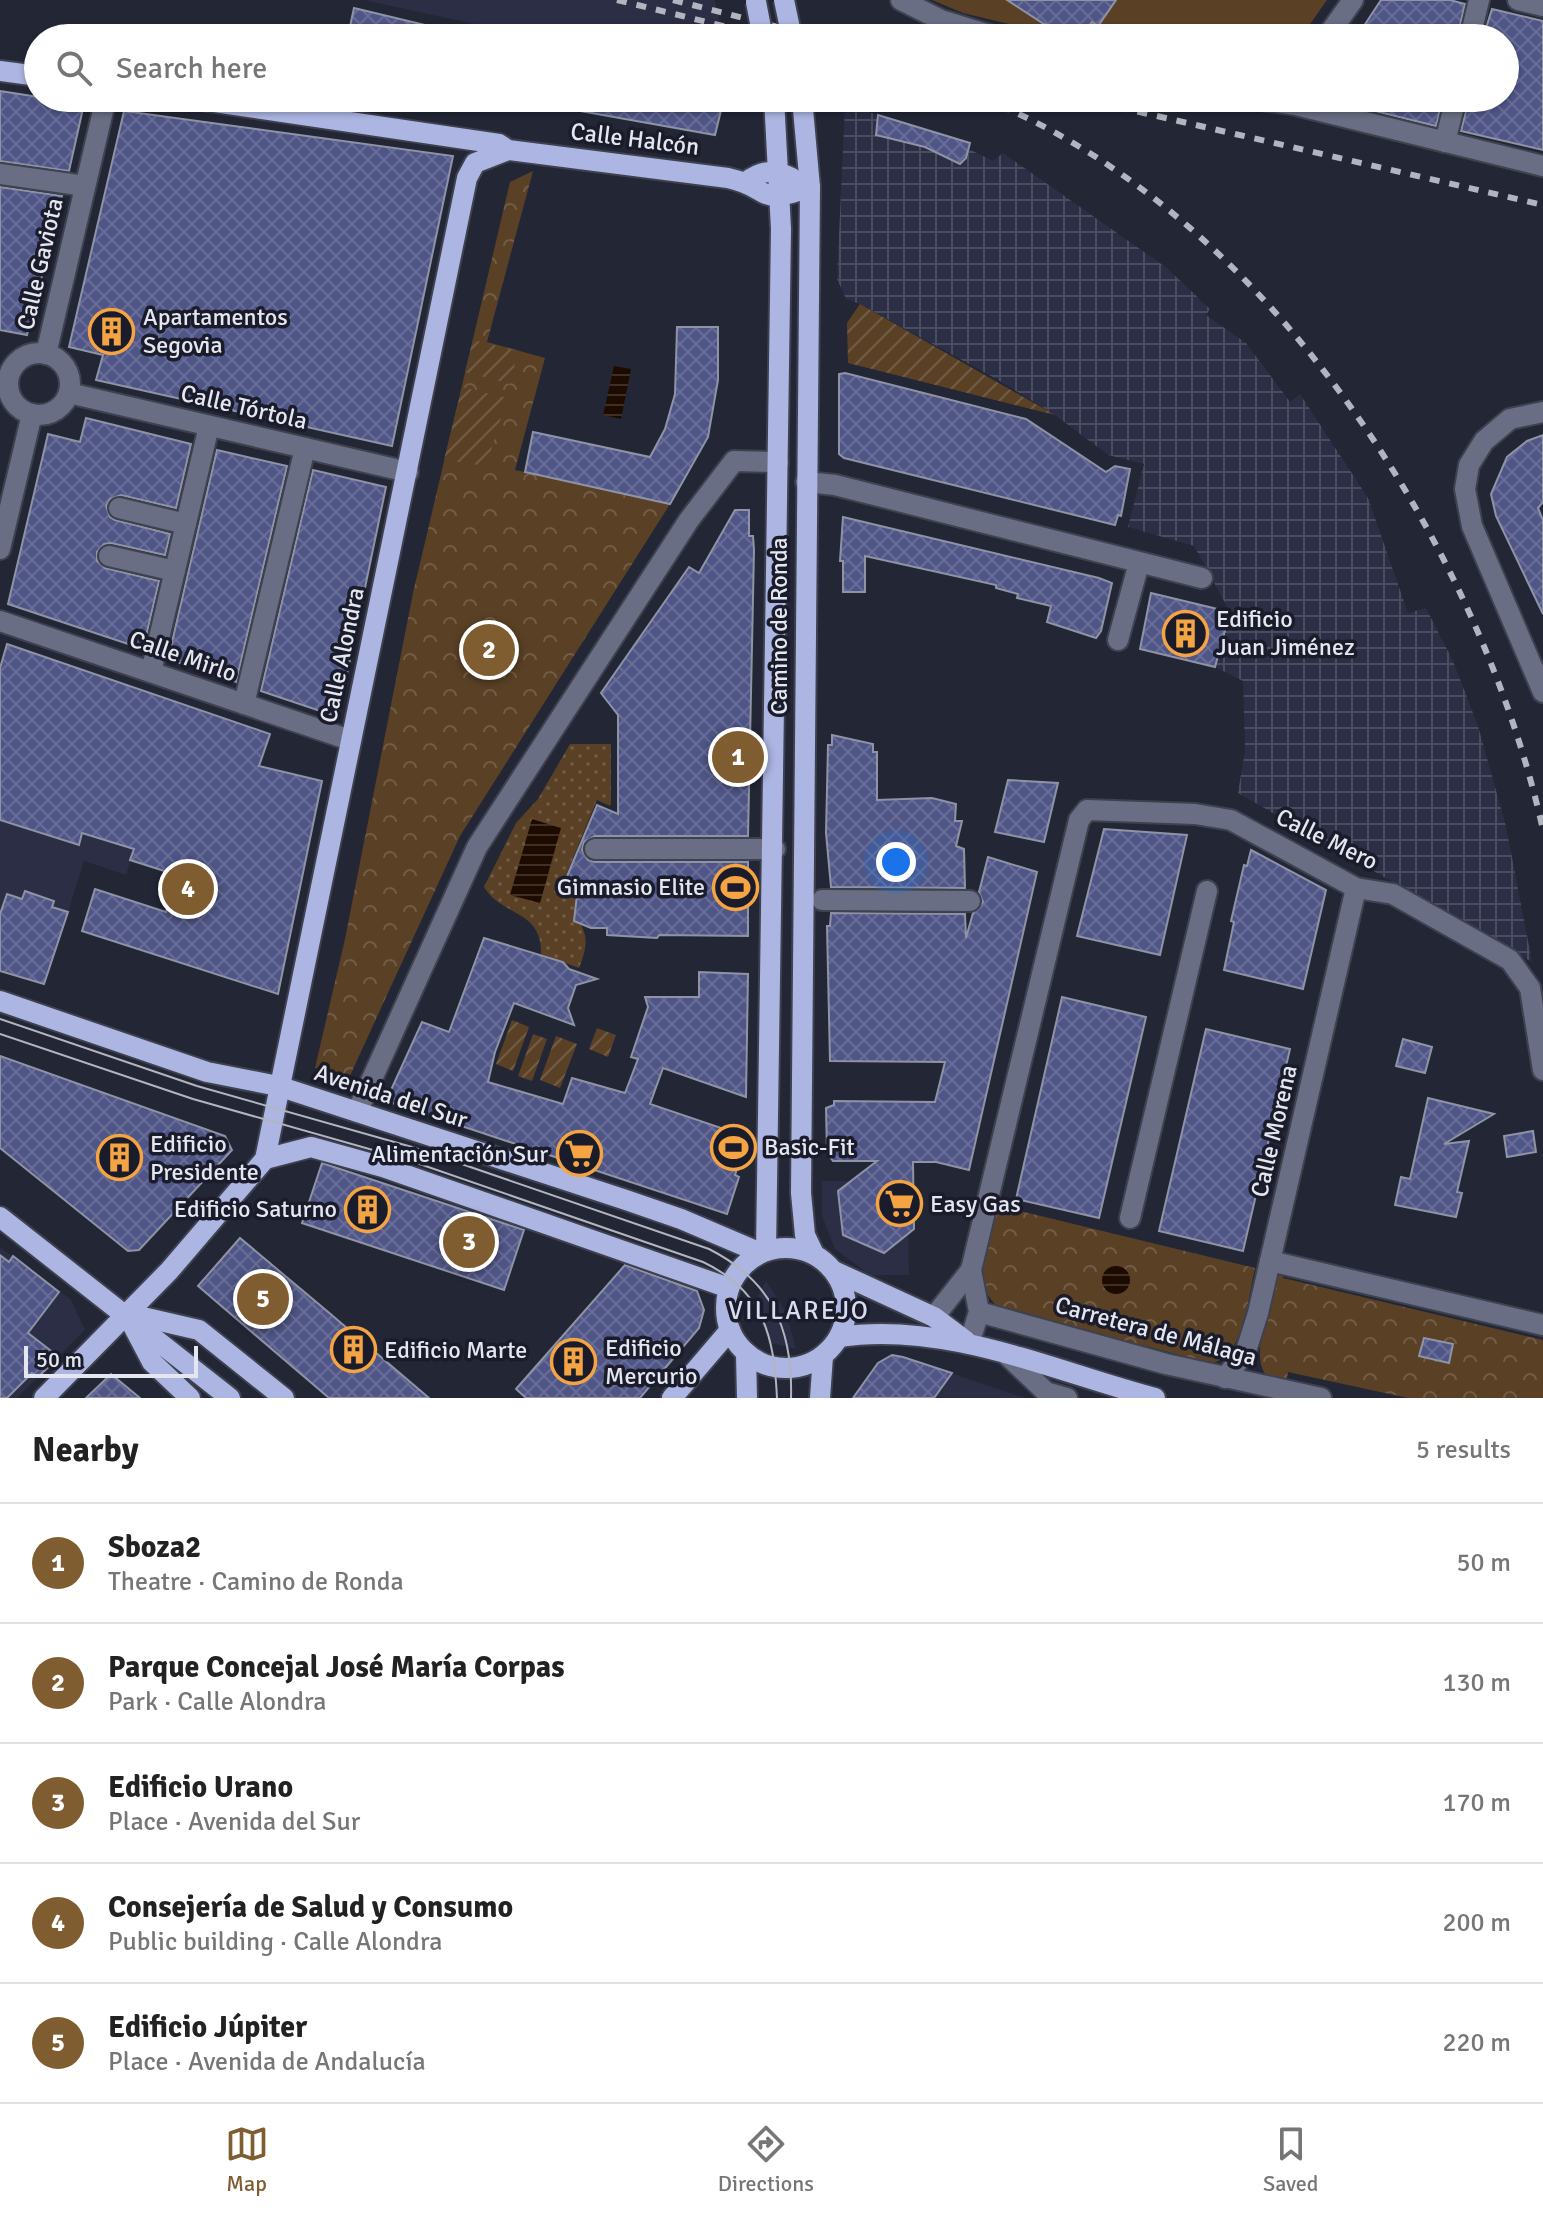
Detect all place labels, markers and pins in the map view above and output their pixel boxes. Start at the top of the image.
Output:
place label: Apartamentos Segovia [143,302,288,360]
building icon: Apartamentos Segovia [88,307,136,355]
place label: Edificio Juan Jiménez [1216,604,1355,662]
building icon: Edificio Juan Jiménez [1161,609,1209,657]
pin: 2 [463,620,515,680]
pin: 1 [712,727,764,787]
pin: 4 [162,859,214,919]
sports icon: Gimnasio Elite [712,863,760,911]
place label: Gimnasio Elite [557,872,705,902]
sports icon: Basic-Fit [709,1123,757,1171]
place label: Edificio Presidente [150,1129,259,1187]
supermarket icon: Alimentación Sur [555,1130,603,1178]
place label: Basic-Fit [764,1132,855,1162]
building icon: Edificio Presidente [95,1134,143,1182]
place label: Alimentación Sur [371,1139,548,1169]
supermarket icon: Easy Gas [875,1180,923,1228]
building icon: Edificio Saturno [344,1185,392,1233]
place label: Easy Gas [930,1189,1021,1219]
place label: Edificio Saturno [174,1194,337,1224]
pin: 3 [443,1212,495,1272]
pin: 5 [237,1269,289,1329]
building icon: Edificio Marte [329,1326,377,1374]
place label: Edificio Mercurio [605,1333,697,1391]
place label: Edificio Marte [384,1335,527,1365]
building icon: Edificio Mercurio [550,1338,598,1386]

